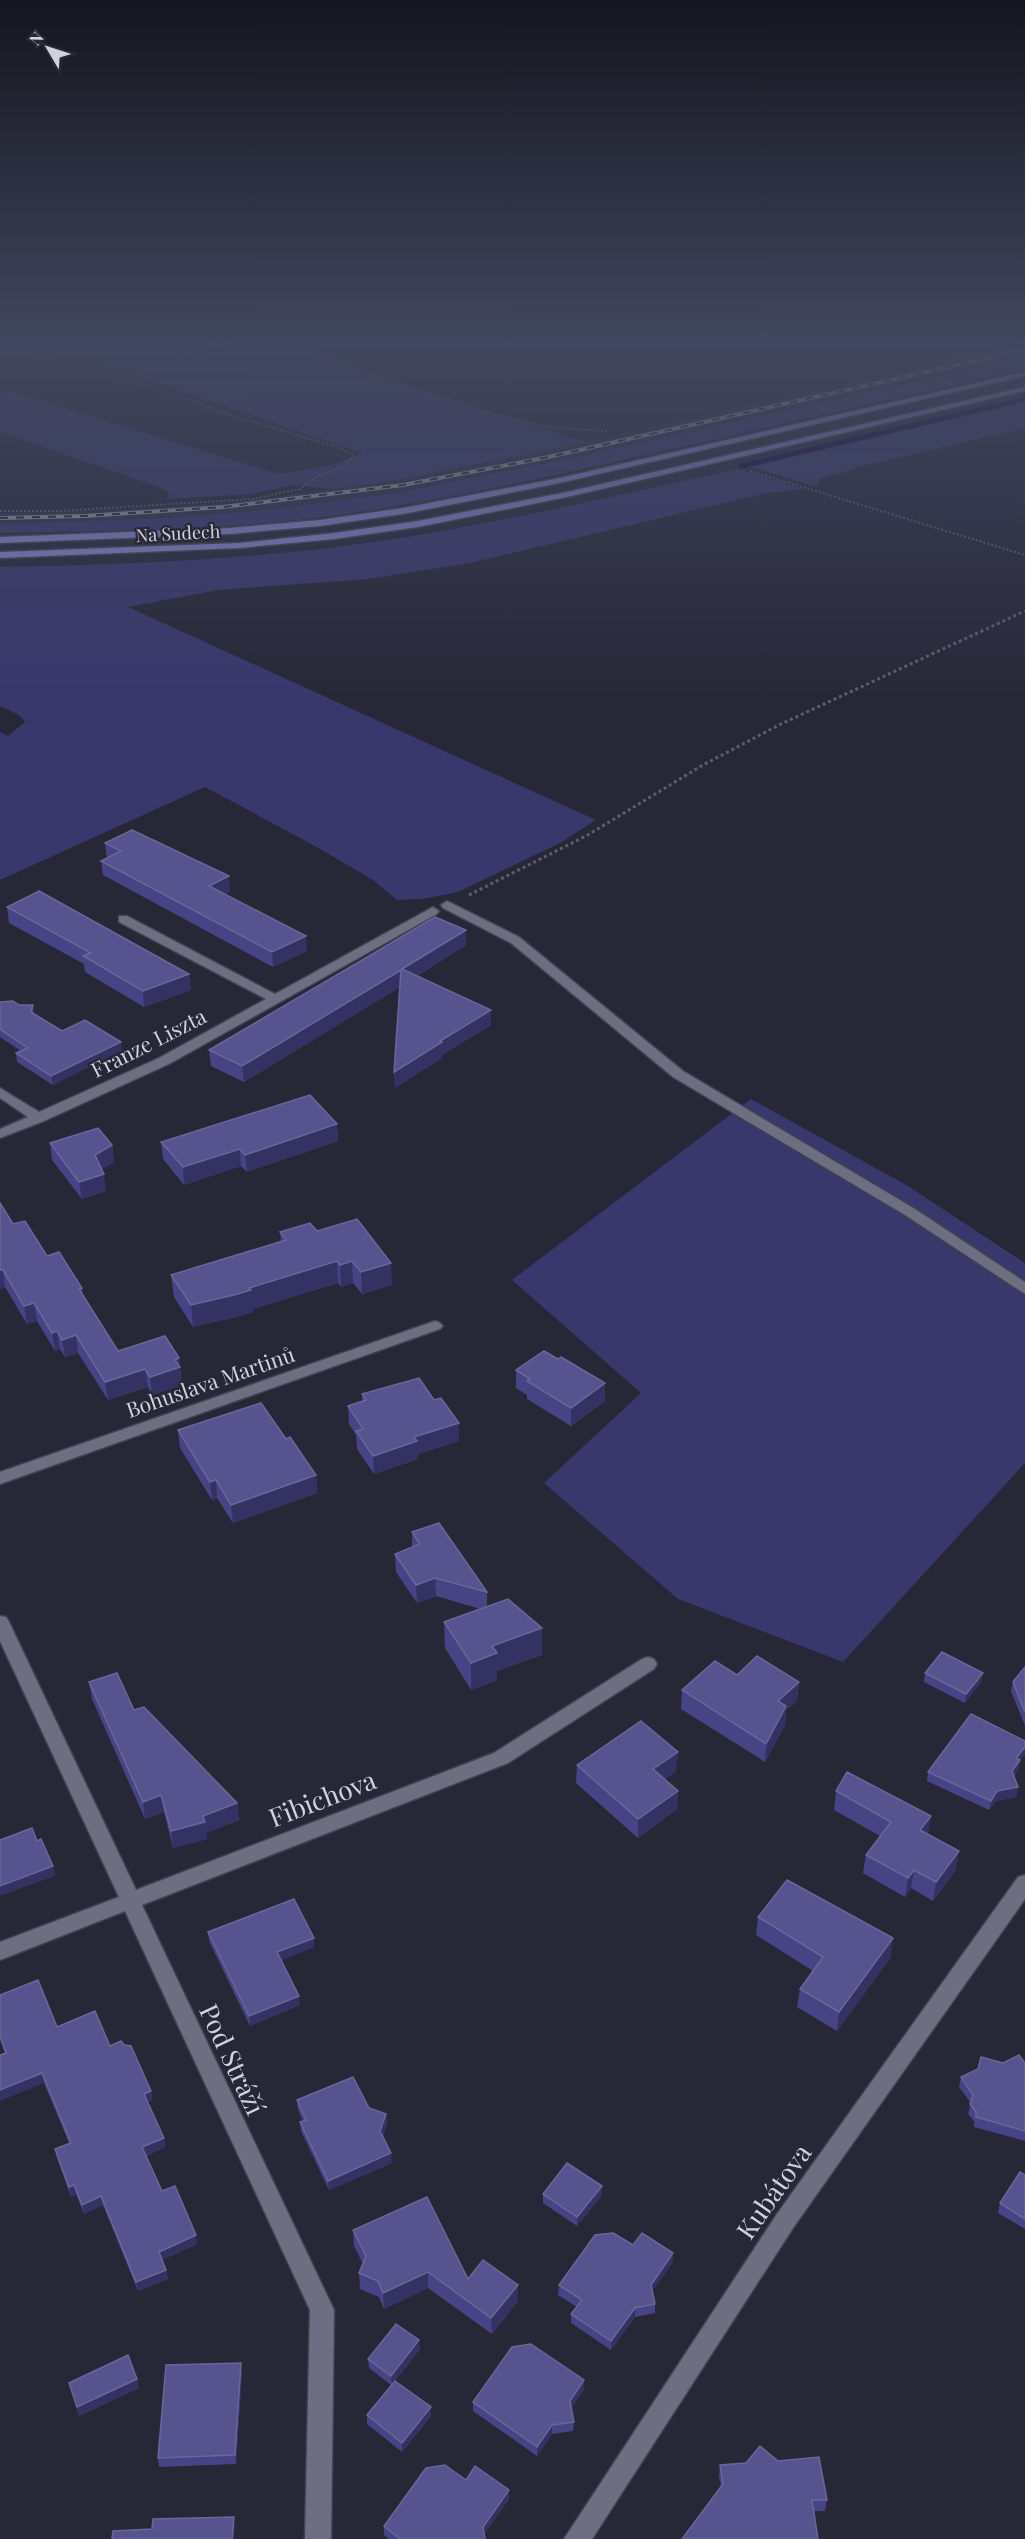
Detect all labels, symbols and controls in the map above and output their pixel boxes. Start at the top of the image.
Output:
north arrow [18,18,78,78]
text: N [24,27,48,49]
street label: Na Sudech [135,519,221,547]
street label: Franze Liszta [86,1001,211,1083]
street label: Bohuslava Martinů [122,1339,298,1423]
street label: Fibichova [263,1762,381,1834]
street label: Pod Stráží [192,1998,274,2120]
street label: Kubátova [728,2136,818,2245]

